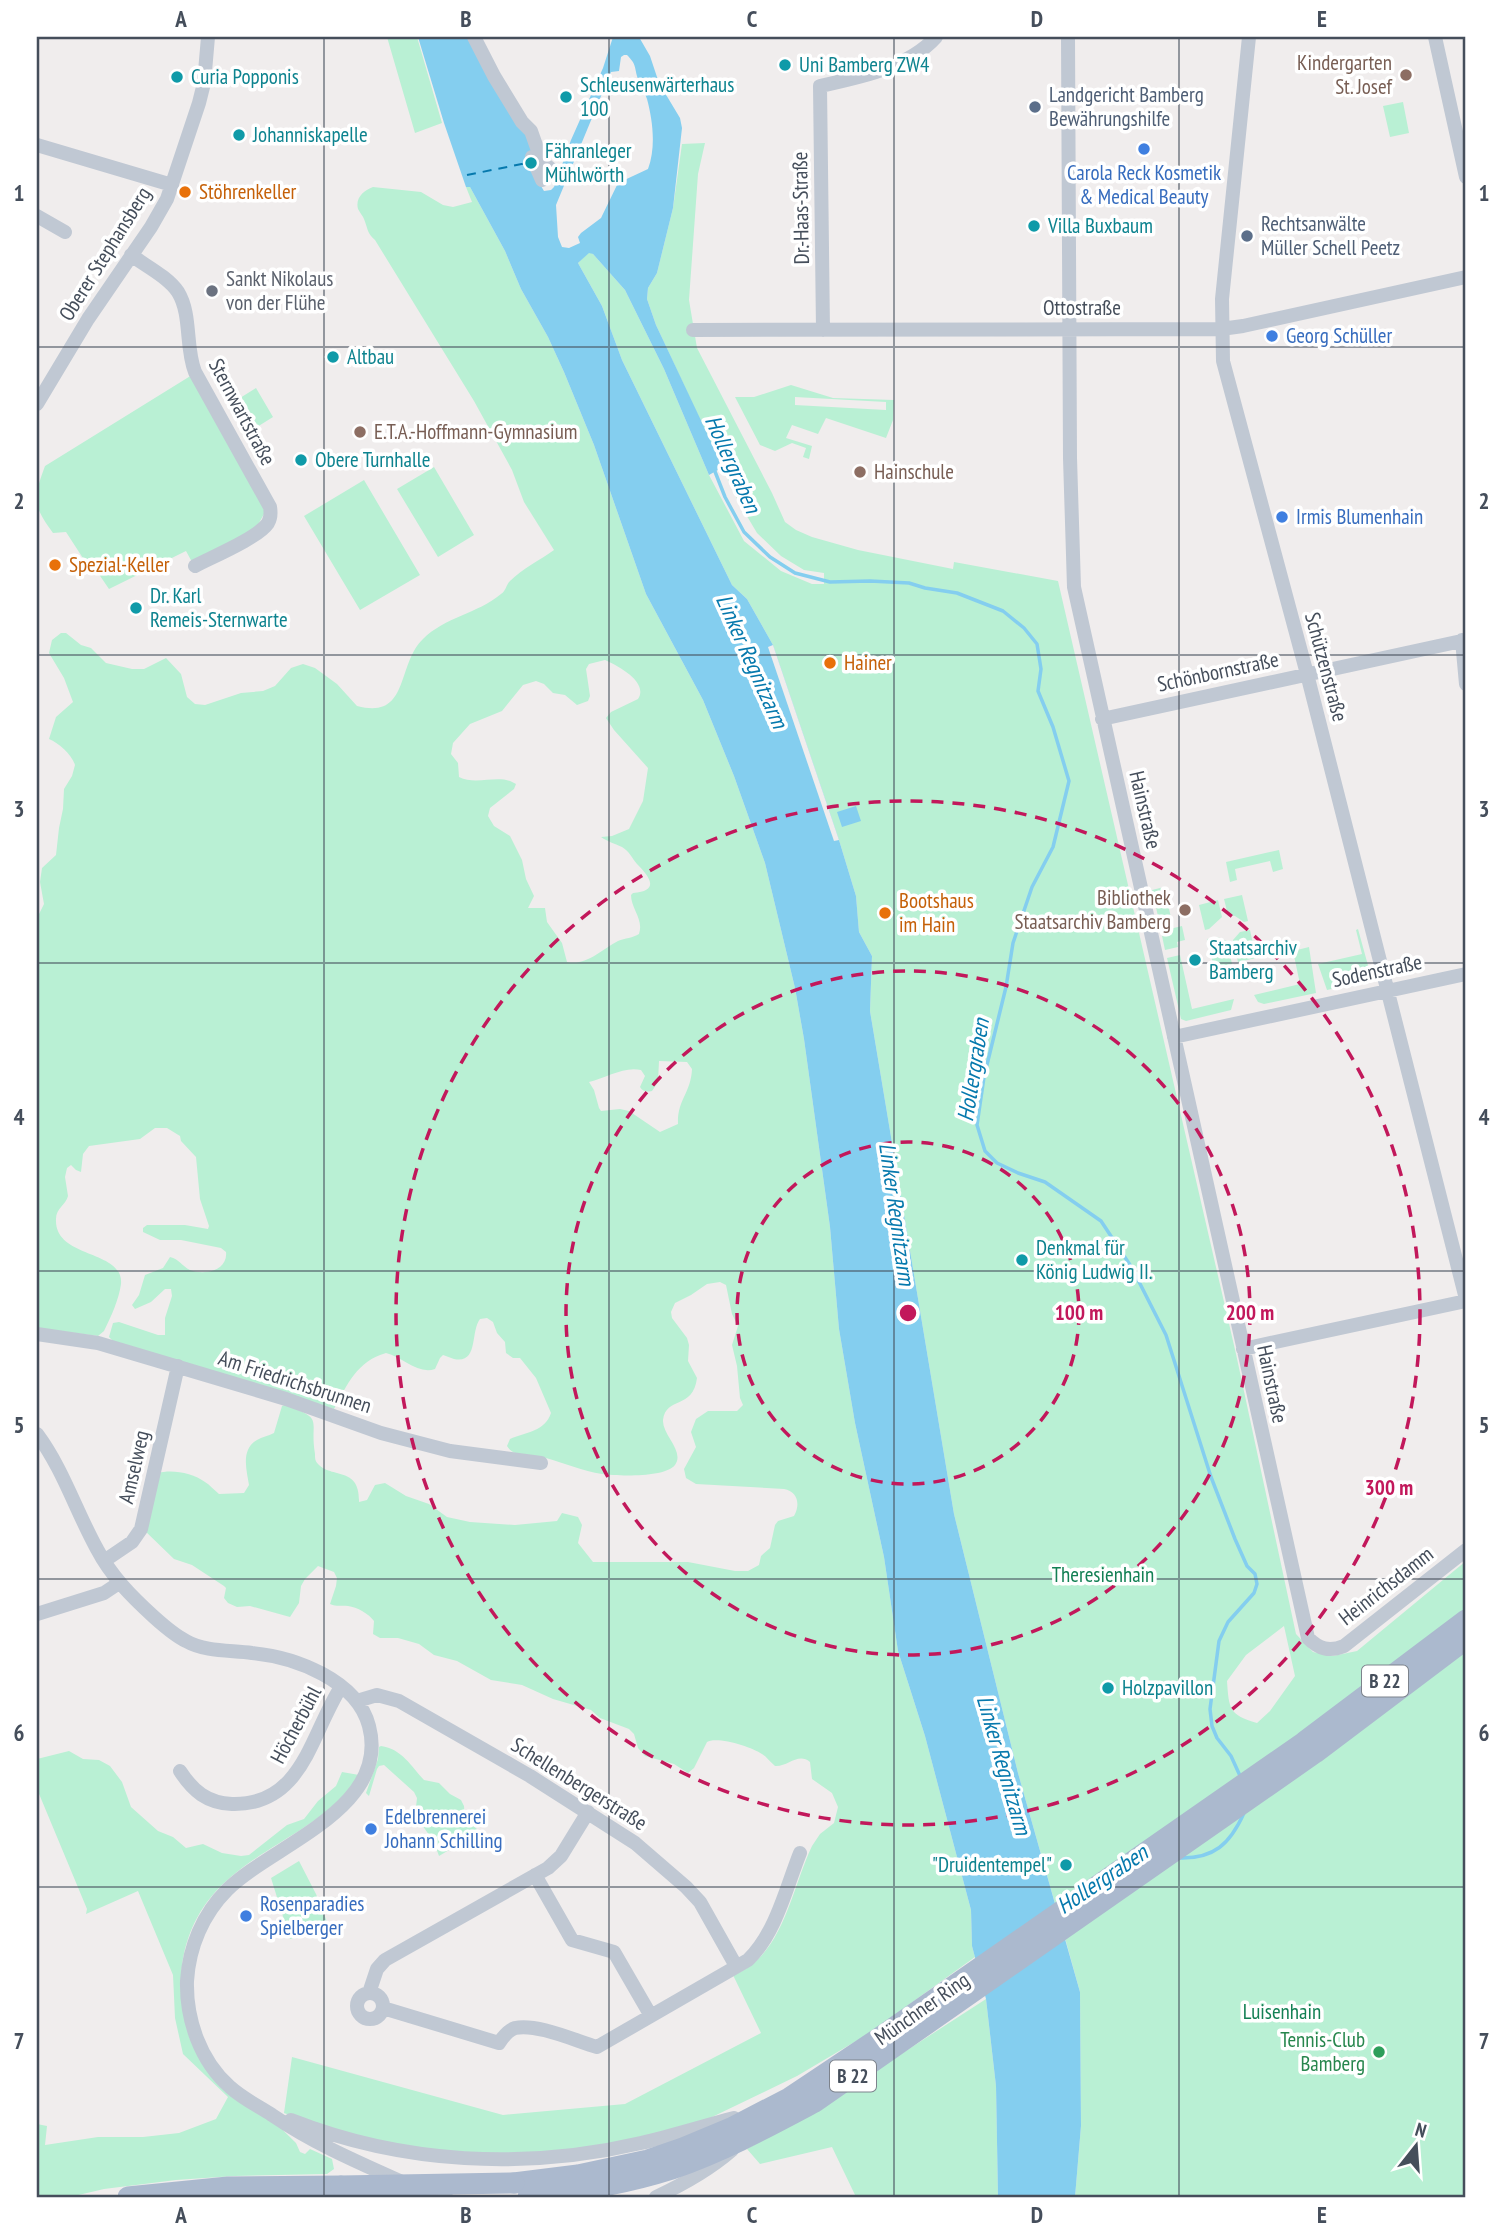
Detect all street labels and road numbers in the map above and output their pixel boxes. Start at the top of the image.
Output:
street label: Dr.-Haas-Straße [786,152,815,265]
street label: Oberer Stephansberg [53,182,157,326]
street label: Ottostraße [1043,294,1121,321]
street label: Sternwartstraße [203,354,282,470]
street label: Schützenstraße [1299,609,1354,724]
street label: Schönbornstraße [1155,646,1281,698]
street label: Hainstraße [1123,768,1168,852]
street label: Sodenstraße [1330,948,1424,993]
street label: Hainstraße [1251,1342,1294,1426]
street label: Am Friedrichsbrunnen [215,1344,375,1419]
street label: Amselweg [112,1428,155,1506]
street label: Heinrichsdamm [1333,1540,1438,1631]
road number: B 22 [1362,1666,1408,1696]
street label: Höcherbühl [264,1681,327,1768]
street label: Schellenbergerstraße [506,1731,652,1836]
street label: Münchner Ring [869,1966,974,2051]
road number: B 22 [830,2060,876,2092]

